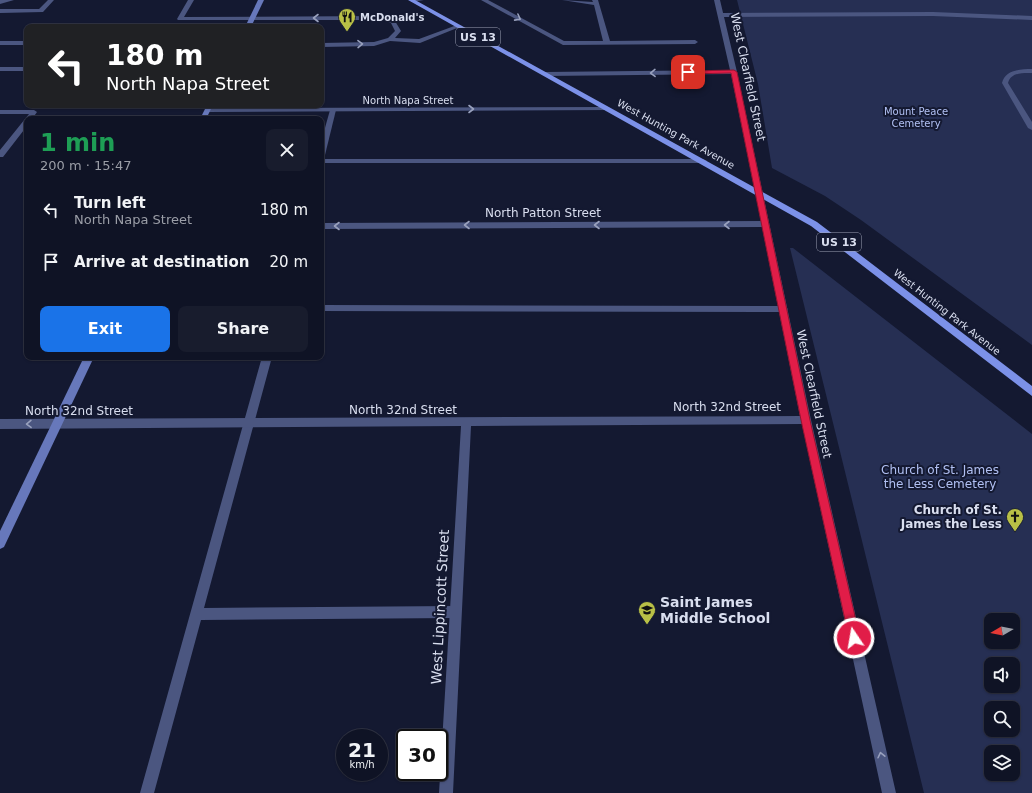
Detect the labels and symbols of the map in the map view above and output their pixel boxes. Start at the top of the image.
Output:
restaurant icon: McDonald's [337,7,357,32]
place label: McDonald's [360,12,425,23]
street label: West Clearfield Street [728,12,769,143]
one-way arrow [313,14,319,22]
one-way arrow [514,14,521,21]
road number: US 13 [456,28,500,46]
one-way arrow [357,40,363,48]
pin [671,55,705,89]
one-way arrow [650,69,656,77]
street label: North Napa Street [363,95,453,106]
street label: West Hunting Park Avenue [615,97,737,171]
one-way arrow [468,105,474,113]
park label: Mount Peace Cemetery [884,106,948,129]
street label: North Patton Street [485,206,601,220]
one-way arrow [464,221,470,229]
one-way arrow [594,221,600,229]
one-way arrow [724,221,730,229]
one-way arrow [334,222,340,230]
road number: US 13 [817,233,861,251]
street label: West Hunting Park Avenue [891,267,1003,357]
street label: West Clearfield Street [794,329,835,460]
street label: North 32nd Street [673,400,781,414]
street label: North 32nd Street [349,403,457,417]
street label: North 32nd Street [25,404,133,418]
one-way arrow [26,420,32,428]
park label: Church of St. James the Less Cemetery [881,463,999,491]
place label: Church of St. James the Less [900,503,1002,531]
church icon: Church of St. James the Less [1005,507,1025,532]
street label: West Lippincott Street [428,529,452,685]
place label: Saint James Middle School [660,594,770,626]
school or university icon: Saint James Middle School [637,600,657,625]
north arrow [984,613,1020,649]
position arrow [833,617,875,659]
speed limit sign: 30 [396,729,448,781]
one-way arrow [877,752,885,758]

